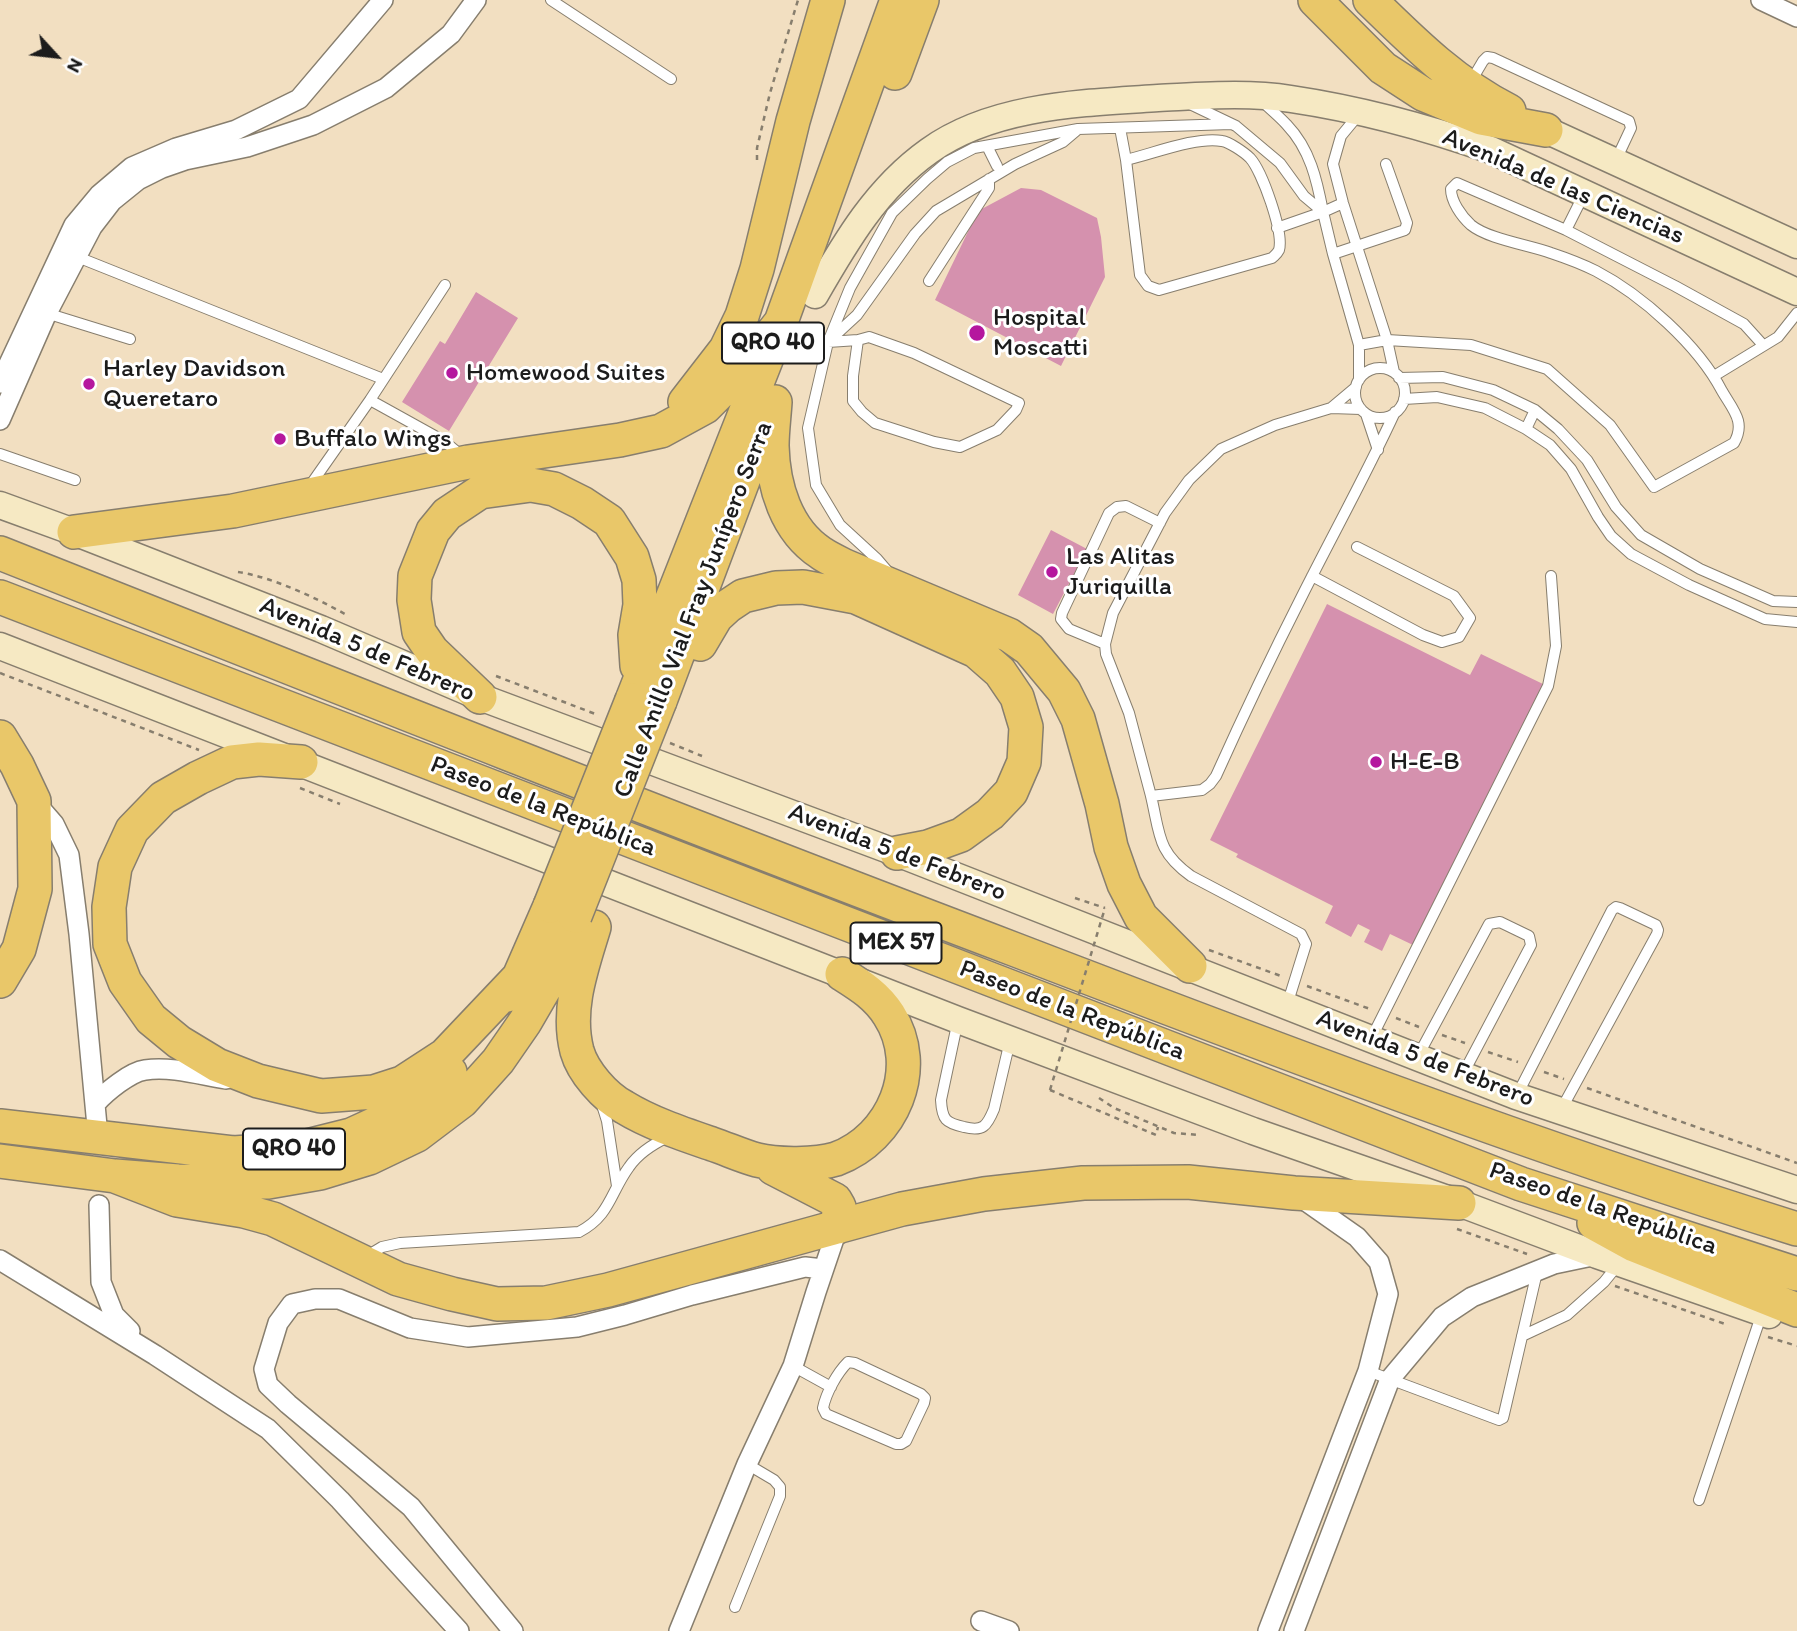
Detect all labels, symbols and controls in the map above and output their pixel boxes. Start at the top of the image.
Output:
north arrow [21,21,91,91]
text: N [62,55,88,77]
street label: Avenida de las Ciencias [1437,122,1689,252]
place label: Hospital Moscatti [993,302,1088,364]
road number: QRO 40 [722,322,824,364]
marker: Hospital Moscatti [967,323,987,343]
place label: Harley Davidson Queretaro [103,353,286,414]
place label: Homewood Suites [466,357,665,389]
marker: Homewood Suites [444,365,460,381]
marker: Harley Davidson Queretaro [81,376,97,392]
street label: Calle Anillo Vial Fray Junípero Serra [608,417,780,803]
place label: Buffalo Wings [294,423,452,455]
marker: Buffalo Wings [272,431,288,447]
place label: Las Alitas Juriquilla [1066,541,1175,602]
marker: Las Alitas Juriquilla [1044,564,1060,580]
street label: Avenida 5 de Febrero [255,591,479,709]
place label: H-E-B [1390,746,1460,778]
street label: Paseo de la República [426,750,660,864]
marker: H-E-B [1368,754,1384,770]
street label: Avenida 5 de Febrero [784,797,1010,909]
road number: MEX 57 [850,923,942,964]
street label: Paseo de la República [955,954,1189,1068]
street label: Avenida 5 de Febrero [1312,1003,1538,1115]
road number: QRO 40 [243,1128,345,1170]
street label: Paseo de la República [1485,1155,1721,1263]

